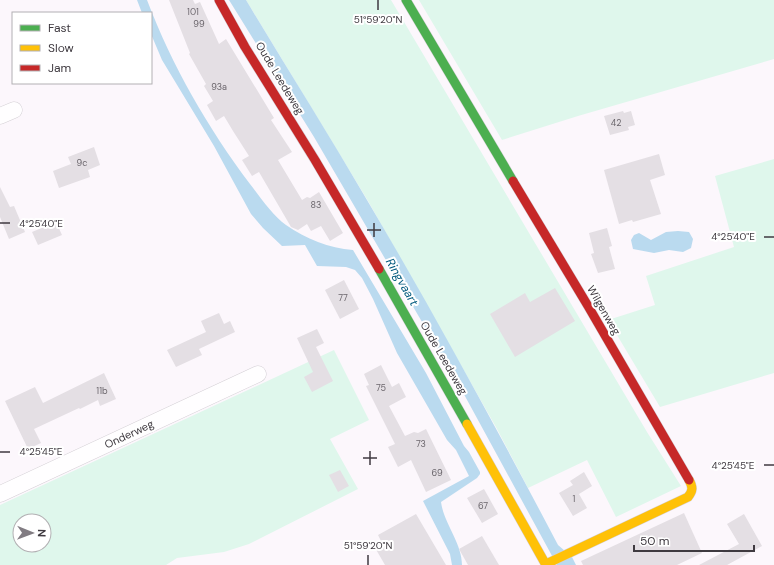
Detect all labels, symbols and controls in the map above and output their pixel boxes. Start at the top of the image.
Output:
house number: 101 [187,6,199,18]
legend [12,12,152,84]
text: 51°59'20"N [354,13,402,26]
house number: 99 [193,18,205,30]
text: Fast [48,20,71,36]
street label: Oude Leedeweg [253,39,307,117]
text: Slow [48,40,74,56]
text: Jam [48,60,71,76]
house number: 93a [211,81,227,93]
house number: 42 [611,117,621,129]
house number: 9c [77,157,87,169]
house number: 83 [311,199,321,211]
text: 4°25'40"E [19,217,63,230]
text: 4°25'40"E [711,230,755,243]
water label: Ringvaart [382,255,422,309]
street label: Wilgenweg [584,283,624,337]
house number: 77 [338,292,348,304]
street label: Oude Leedeweg [417,319,471,397]
house number: 75 [376,382,386,394]
house number: 11b [96,385,108,397]
street label: Onderweg [102,417,156,451]
house number: 73 [416,438,426,450]
text: 4°25'45"E [20,445,63,458]
text: 4°25'45"E [712,459,755,472]
house number: 69 [431,467,443,479]
house number: 1 [573,493,576,505]
house number: 67 [478,500,488,512]
north arrow [12,513,52,553]
scale bar [634,527,754,553]
text: N [35,529,49,537]
text: 50 m [640,533,669,549]
text: 51°59'20"N [344,539,392,552]

